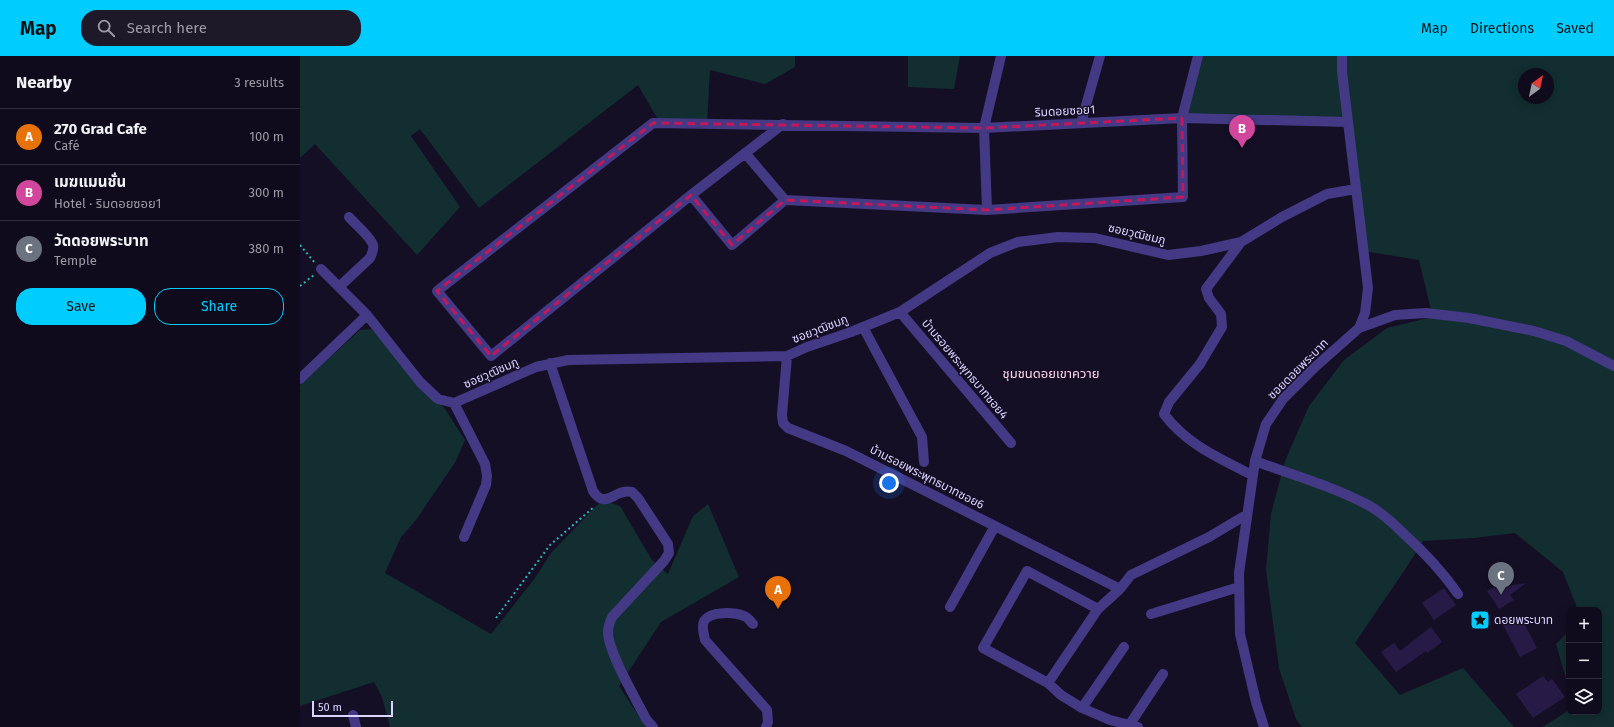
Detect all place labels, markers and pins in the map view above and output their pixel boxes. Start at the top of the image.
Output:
pin: B [1229,115,1255,148]
pin: C [1488,562,1514,595]
pin: A [765,576,791,609]
place icon: ดอยพระบาท [1469,609,1491,631]
place label: ดอยพระบาท [1494,613,1553,627]

